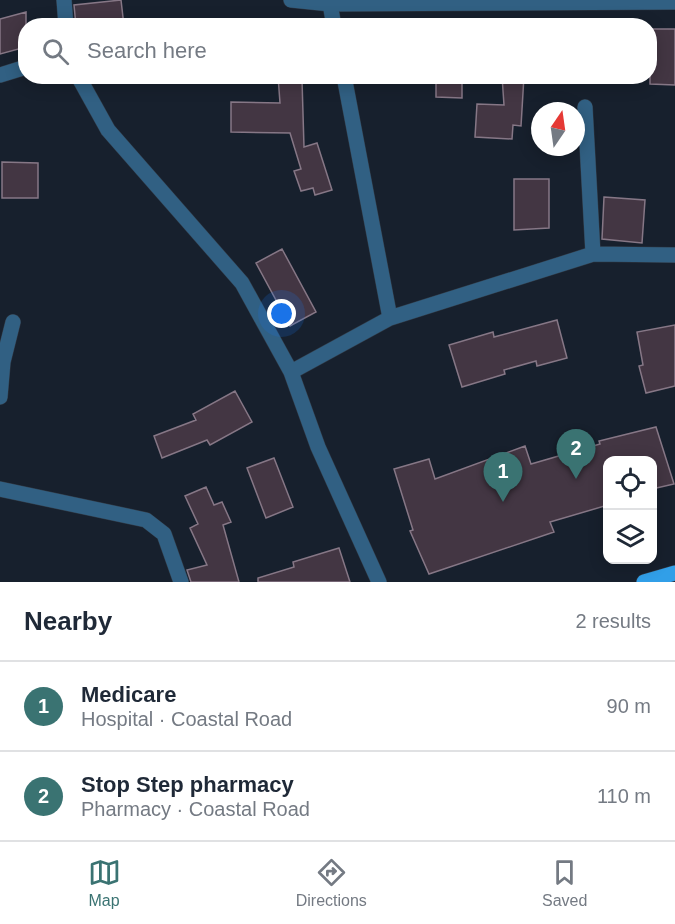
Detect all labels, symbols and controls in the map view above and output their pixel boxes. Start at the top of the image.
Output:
search box [18,18,657,84]
icon: search [39,35,72,68]
text: Search here [87,38,207,63]
north arrow [531,102,585,156]
your location [267,299,296,328]
pin: 2 [556,430,596,479]
pin: 1 [484,452,522,502]
map controls [603,456,657,564]
button: locate [603,456,657,510]
button: layers [603,510,657,564]
text: Nearby [24,606,112,636]
text: 2 results [575,610,651,632]
text: Medicare [81,682,176,707]
text: 1 [38,695,49,717]
text: 90 m [607,695,651,717]
text: Hospital · Coastal Road [81,708,292,730]
text: Stop Step pharmacy [81,772,294,797]
text: 2 [38,785,49,807]
text: 110 m [597,785,651,807]
text: Pharmacy · Coastal Road [81,798,310,820]
tab: Map [88,856,121,910]
tab: Directions [296,856,367,910]
tab: Saved [542,856,587,910]

